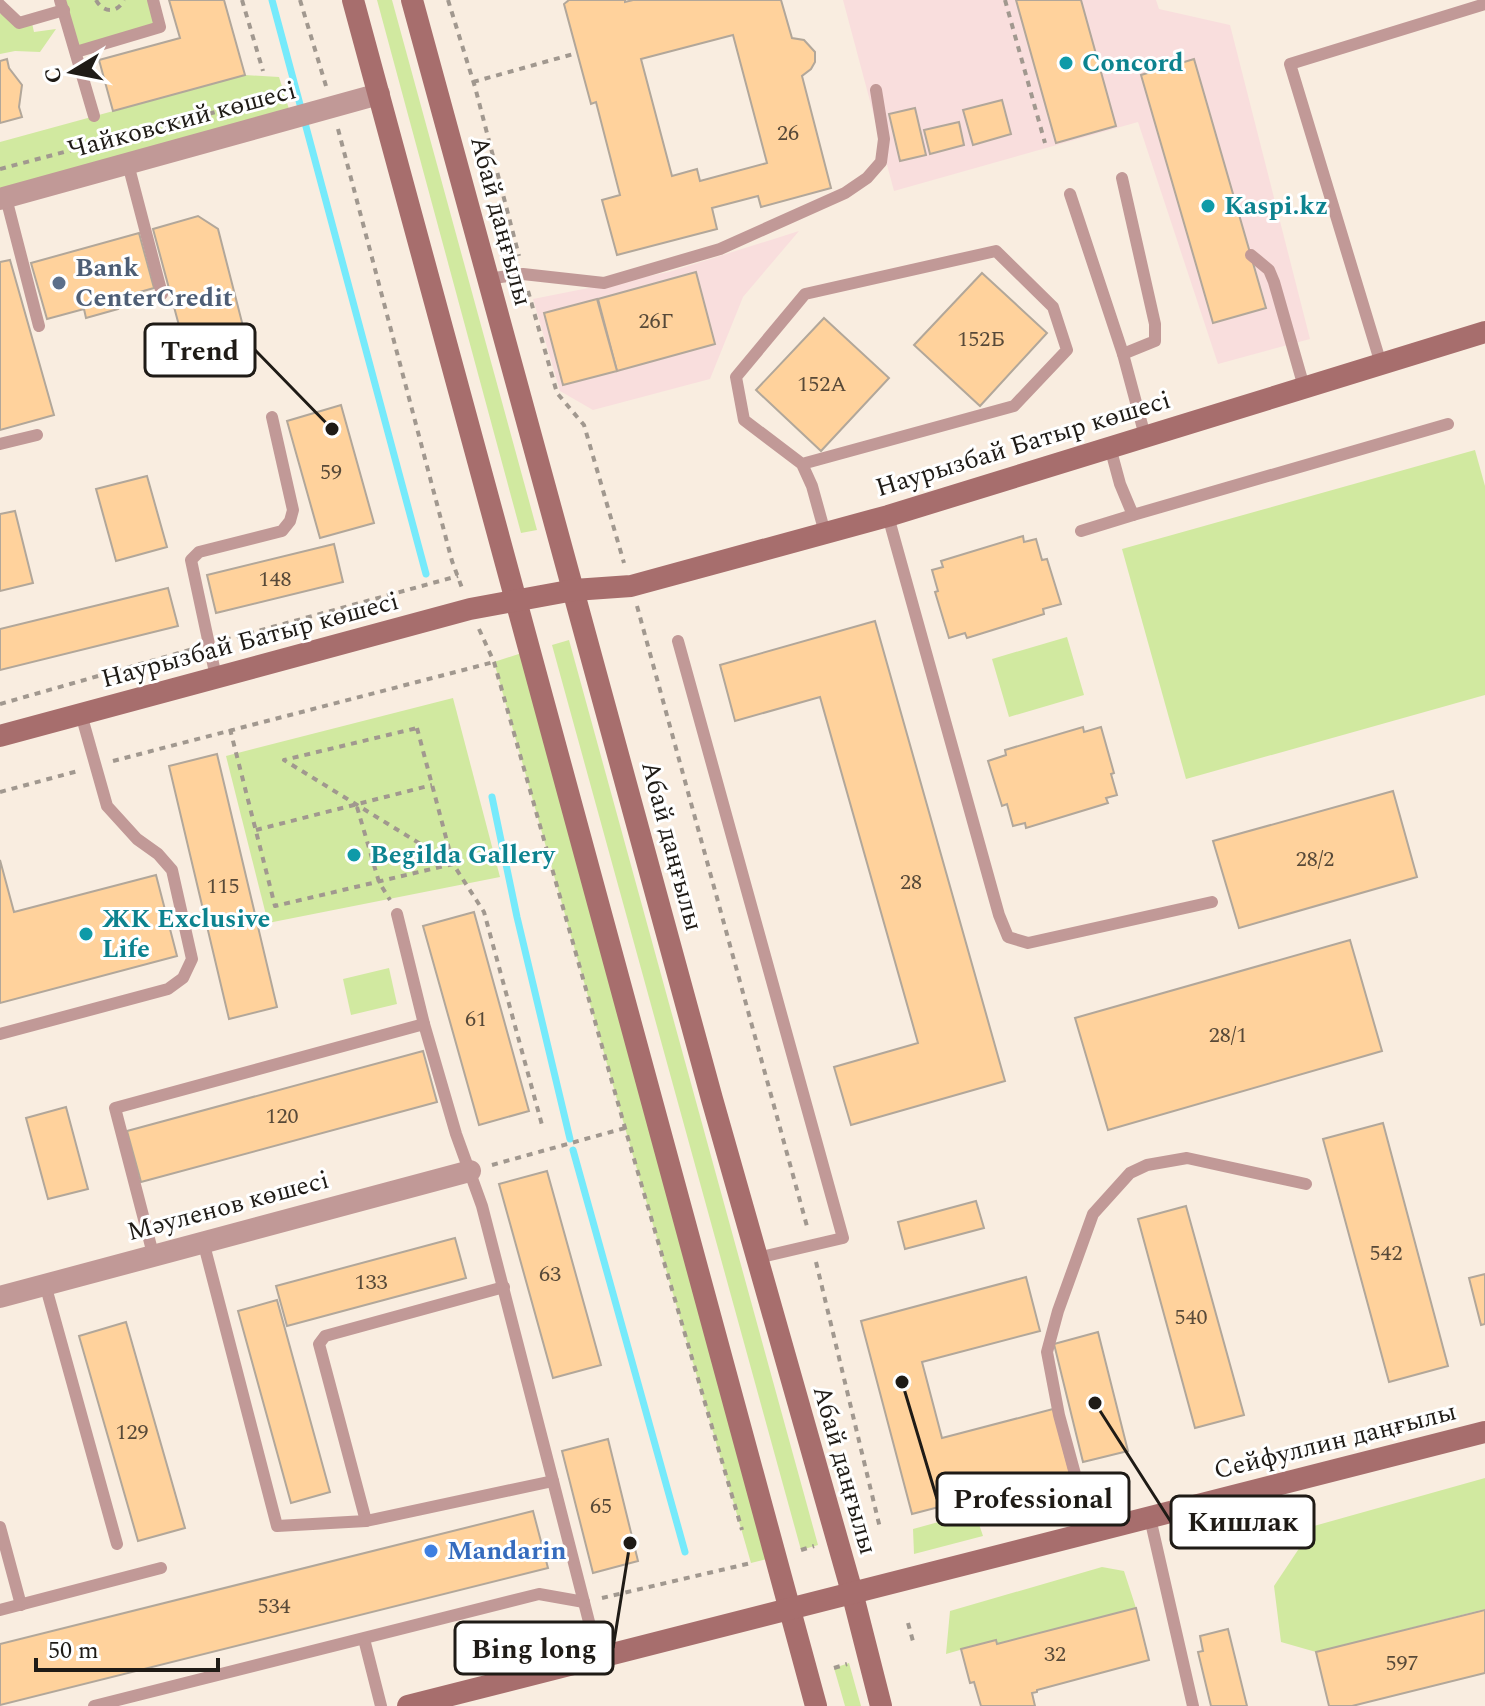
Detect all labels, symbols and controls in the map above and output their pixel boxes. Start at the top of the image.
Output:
north arrow [32,32,112,112]
place label: Concord [1082,43,1184,83]
marker: Concord [1057,54,1075,72]
text: С [36,65,71,86]
street label: Чайковский көшесі [63,70,301,170]
house number: 26 [777,117,799,150]
street label: Абай даңғылы [459,132,543,310]
place label: Kaspi.kz [1224,186,1328,226]
marker: Kaspi.kz [1199,197,1217,215]
place label: Bank CenterCredit [75,248,233,318]
marker: Bank CenterCredit [50,274,68,292]
house number: 26Г [638,305,674,338]
house number: 152Б [957,323,1005,356]
callout: Trend [145,324,255,376]
text: Trend [161,330,239,373]
house number: 152А [797,368,847,401]
street label: Наурызбай Батыр көшесі [871,380,1175,508]
house number: 59 [320,456,342,489]
house number: 148 [258,563,292,596]
street label: Наурызбай Батыр көшесі [97,581,403,699]
street label: Абай даңғылы [630,757,714,935]
place label: Begilda Gallery [370,835,556,875]
house number: 28/2 [1296,843,1334,876]
marker: Begilda Gallery [345,846,363,864]
house number: 28 [900,866,922,899]
house number: 115 [206,870,240,903]
place label: ЖК Exclusive Life [102,899,271,969]
marker: ЖК Exclusive Life [77,925,95,943]
house number: 61 [465,1003,487,1036]
house number: 28/1 [1209,1019,1247,1052]
house number: 120 [265,1100,299,1133]
street label: Мәуленов көшесі [123,1160,333,1252]
house number: 542 [1369,1237,1403,1270]
house number: 63 [539,1258,561,1291]
house number: 133 [354,1266,388,1299]
house number: 540 [1174,1301,1208,1334]
street label: Абай даңғылы [802,1381,888,1559]
street label: Сейфуллин даңғылы [1209,1391,1461,1491]
house number: 129 [115,1416,149,1449]
callout: Professional [937,1473,1129,1525]
text: Professional [953,1478,1113,1521]
house number: 65 [590,1490,612,1523]
callout: Кишлак [1171,1496,1314,1548]
text: Кишлак [1187,1501,1299,1544]
place label: Mandarin [447,1531,567,1571]
marker: Mandarin [422,1542,440,1560]
house number: 534 [257,1590,291,1623]
scale bar [36,1622,218,1672]
callout: Bing long [455,1622,613,1674]
text: Bing long [471,1628,597,1671]
text: 50 m [48,1633,99,1669]
house number: 32 [1044,1638,1066,1671]
house number: 597 [1385,1647,1419,1680]

